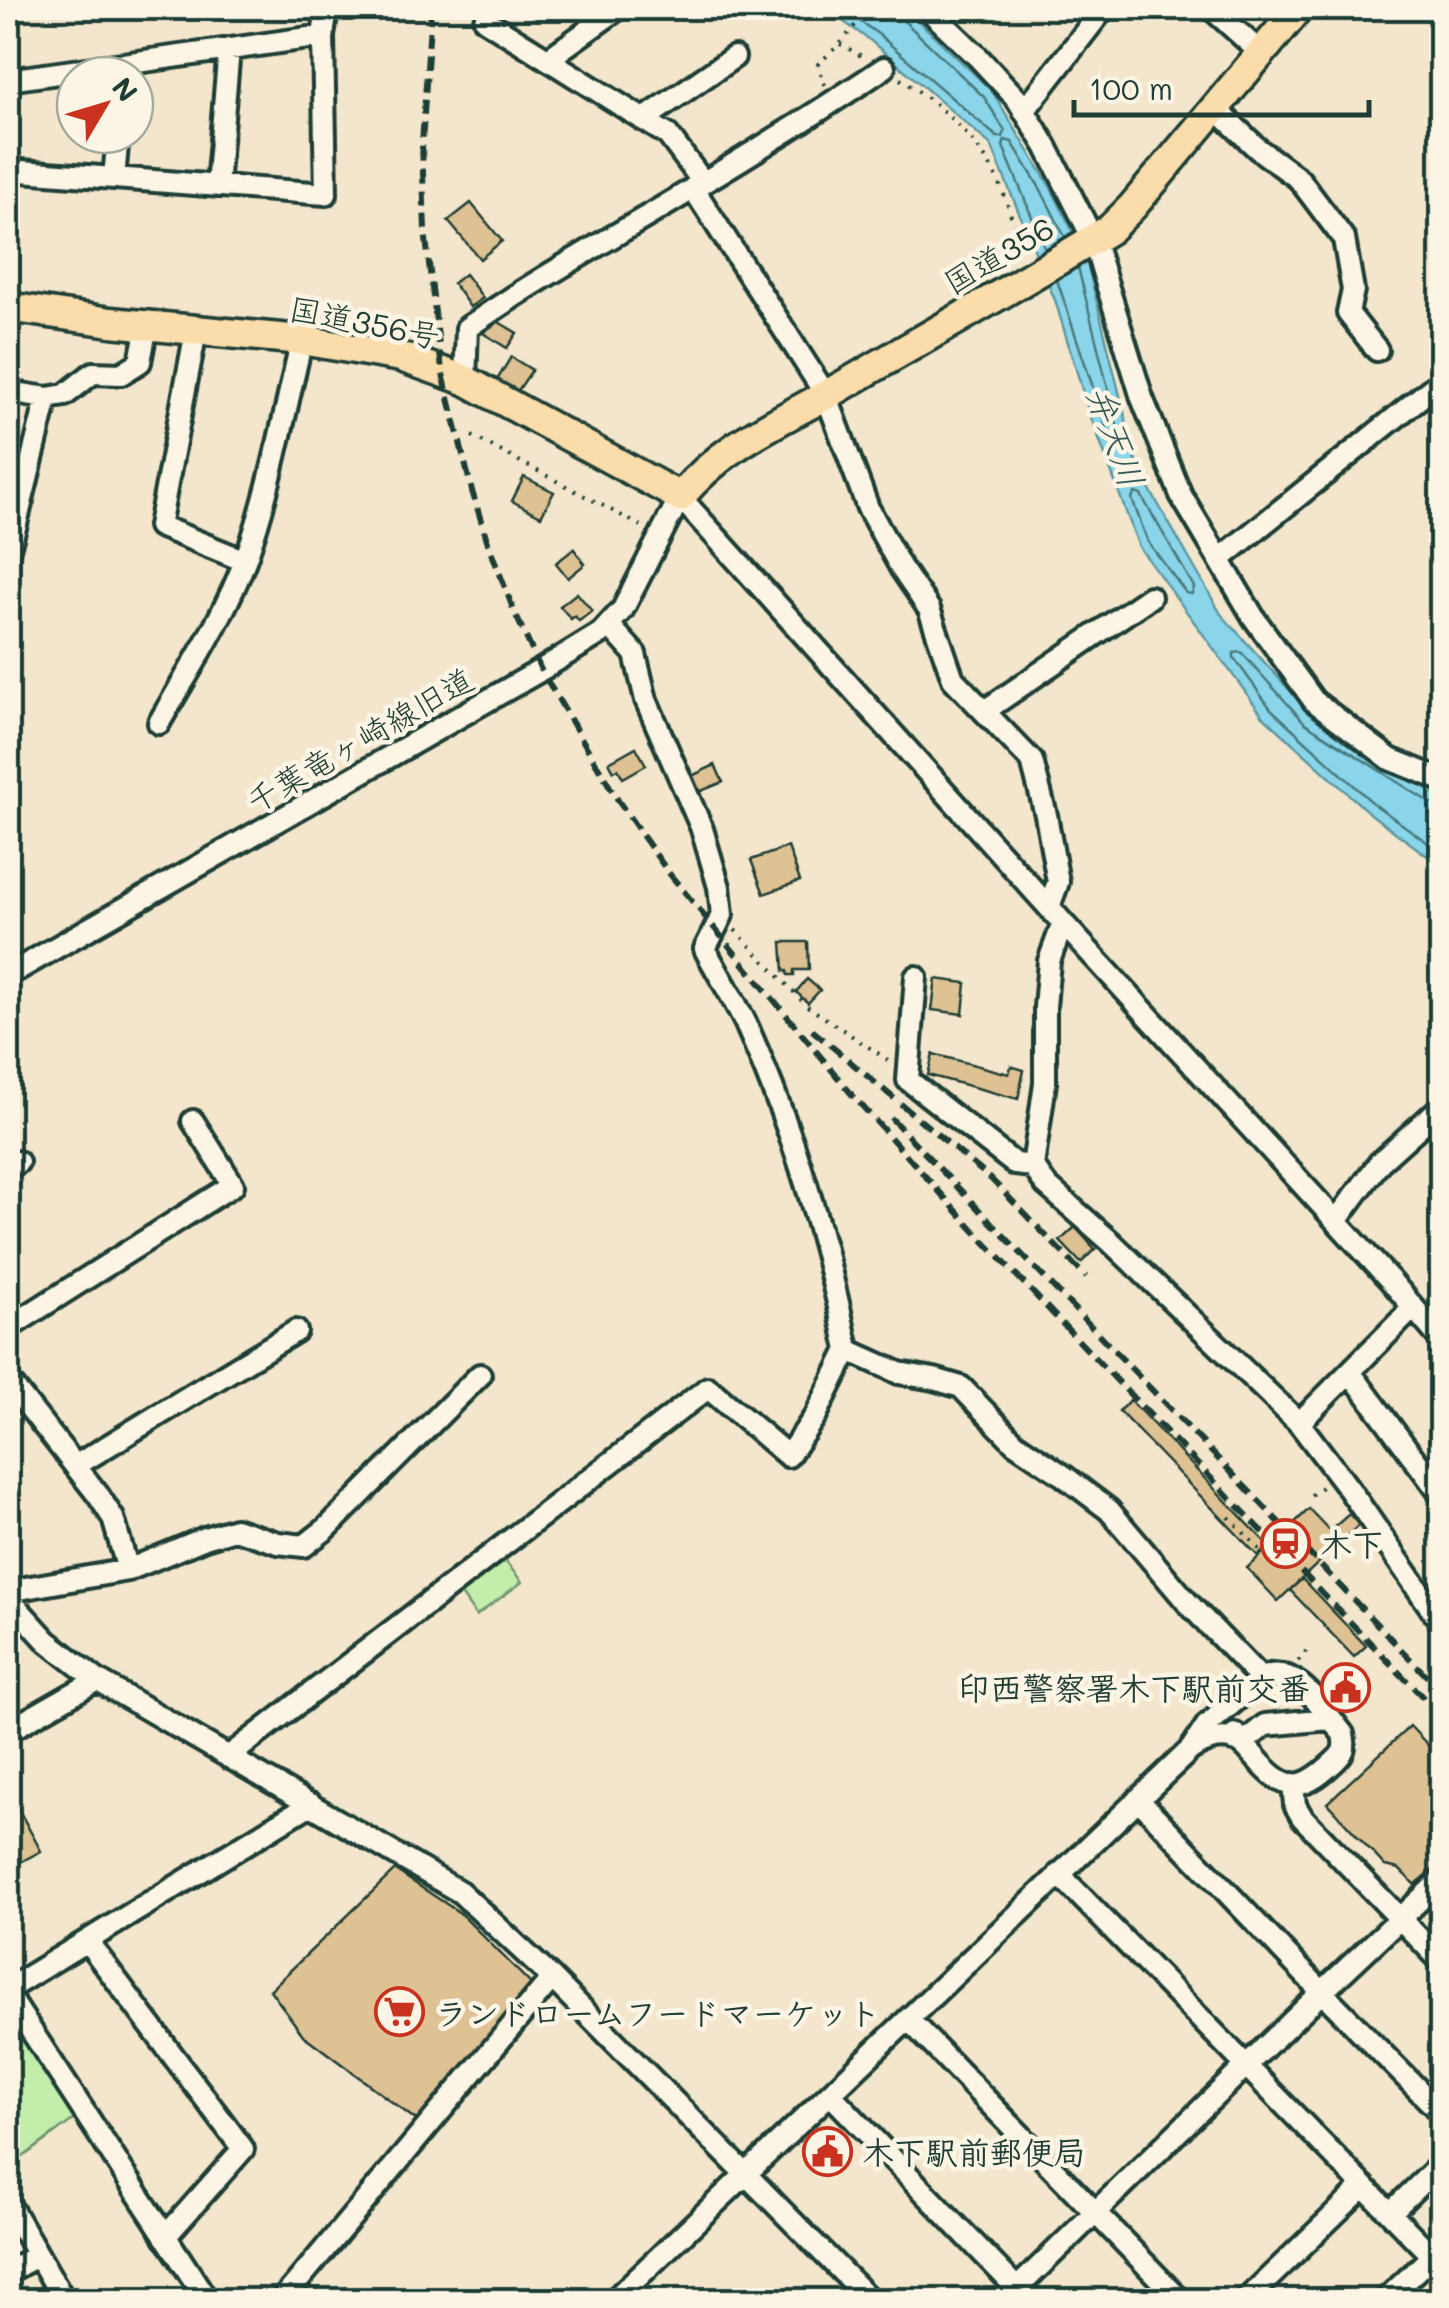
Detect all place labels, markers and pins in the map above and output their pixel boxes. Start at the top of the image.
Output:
station icon: 木下 [1259,1517,1311,1569]
place label: 木下 [1320,1522,1384,1564]
public building icon: 印西警察署木下駅前交番 [1319,1661,1371,1713]
place label: 印西警察署木下駅前交番 [958,1666,1310,1708]
supermarket icon: ランドロームフードマーケット [374,1986,426,2038]
place label: ランドロームフードマーケット [435,1991,880,2033]
public building icon: 木下駅前郵便局 [801,2125,853,2177]
place label: 木下駅前郵便局 [862,2130,1086,2172]

